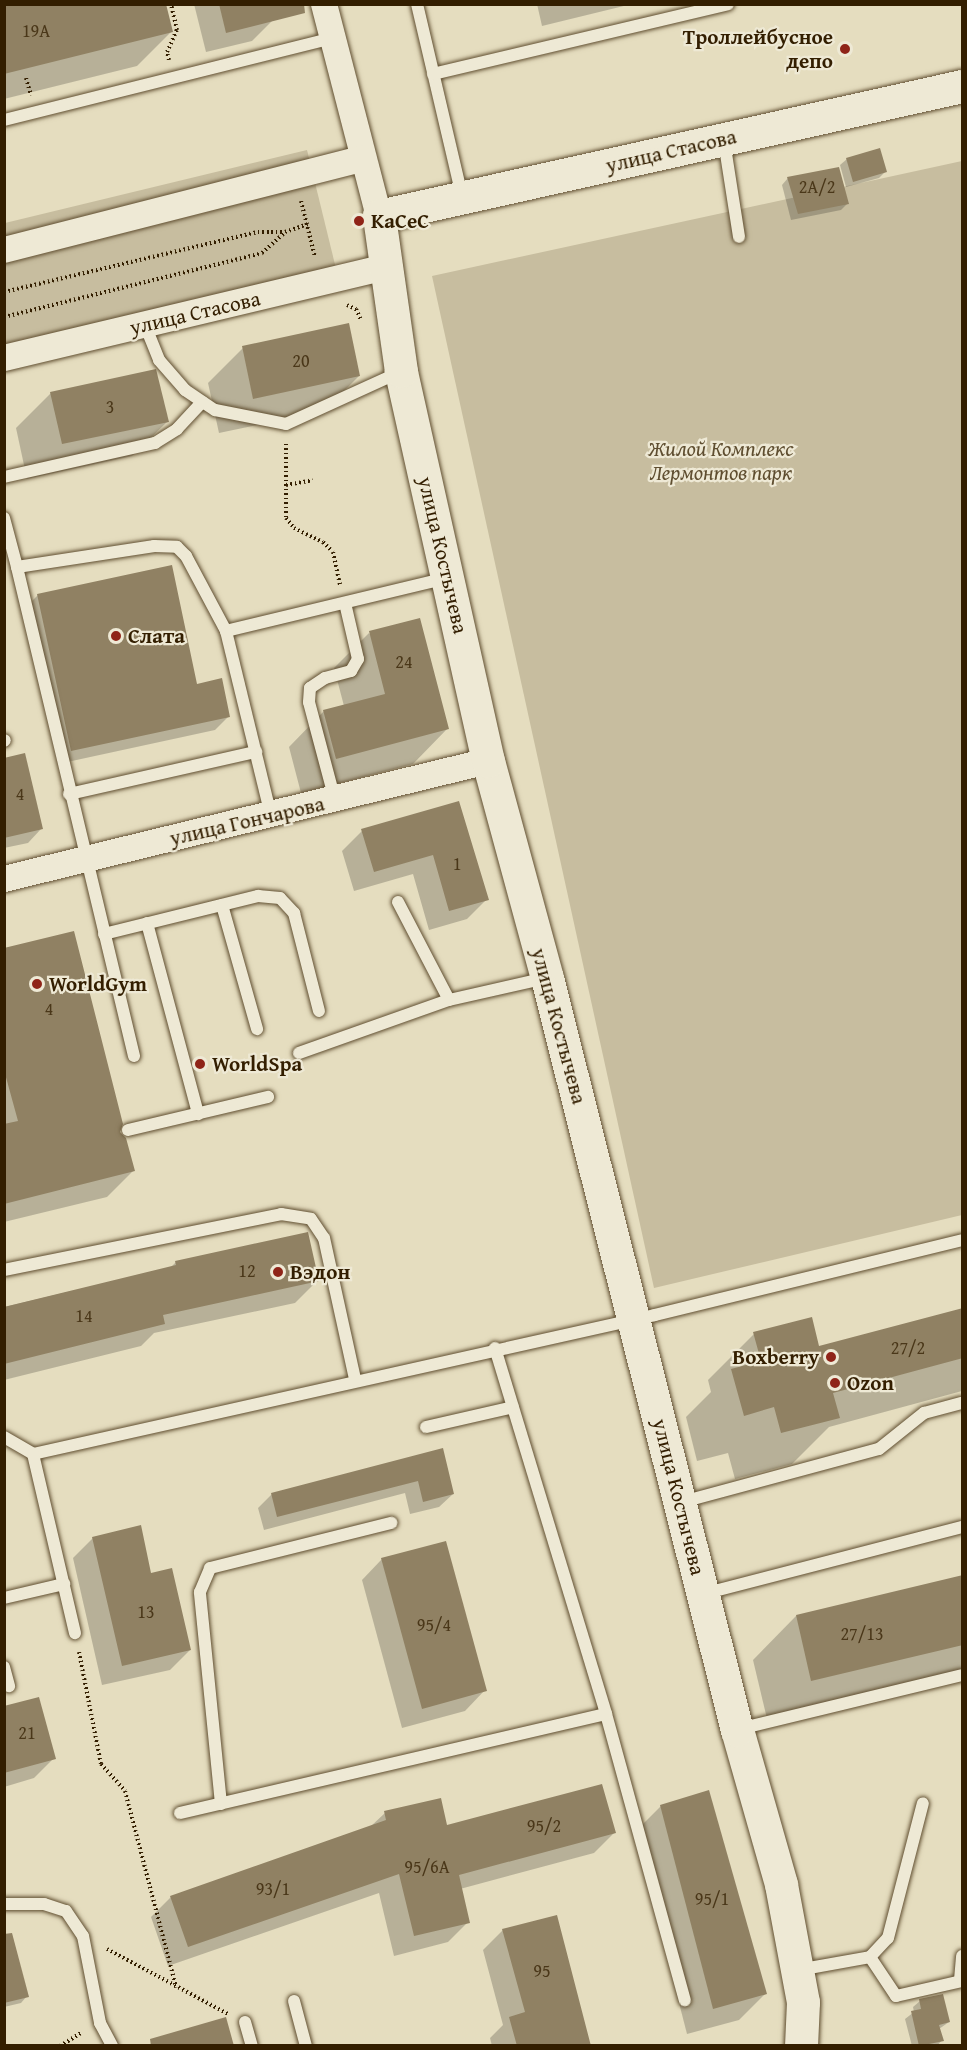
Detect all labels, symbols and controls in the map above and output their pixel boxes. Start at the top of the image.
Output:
house number: 19А [22,20,50,42]
place label: Троллейбусное депо [683,24,833,74]
marker: Троллейбусное депо [838,42,852,56]
street label: улица Стасова [603,124,739,178]
house number: 2A/2 [799,176,835,198]
place label: KaCeC [371,208,429,234]
marker: KaCeC [352,214,366,228]
street label: улица Стасова [127,286,263,340]
house number: 20 [292,350,310,372]
house number: 3 [106,396,114,418]
park label: Жилой Комплекс Лермонтов парк [648,436,794,486]
street label: улица Костычева [413,474,473,636]
place label: Слата [128,623,185,649]
marker: Слата [109,629,123,643]
house number: 24 [395,651,413,673]
house number: 4 [16,783,24,805]
street label: улица Гончарова [167,791,327,851]
house number: 1 [453,853,461,875]
street label: улица Костычева [526,945,592,1107]
place label: WorldGym [49,971,147,997]
marker: WorldGym [30,977,44,991]
house number: 4 [45,998,53,1020]
place label: WorldSpa [212,1051,302,1077]
marker: WorldSpa [193,1057,207,1071]
place label: Вэдон [290,1259,350,1285]
house number: 12 [238,1260,256,1282]
marker: Вэдон [271,1265,285,1279]
house number: 14 [75,1305,93,1327]
house number: 27/2 [891,1337,925,1359]
place label: Boxberry [732,1344,819,1370]
marker: Boxberry [824,1350,838,1364]
place label: Ozon [847,1370,894,1396]
marker: Ozon [828,1376,842,1390]
street label: улица Костычева [647,1416,711,1578]
house number: 13 [137,1601,155,1623]
house number: 95/4 [417,1614,451,1636]
house number: 27/13 [840,1623,884,1645]
house number: 21 [18,1722,36,1744]
house number: 95/2 [527,1815,561,1837]
house number: 95/6А [404,1856,450,1878]
house number: 93/1 [256,1878,290,1900]
house number: 95/1 [695,1888,729,1910]
house number: 95 [533,1960,551,1982]

